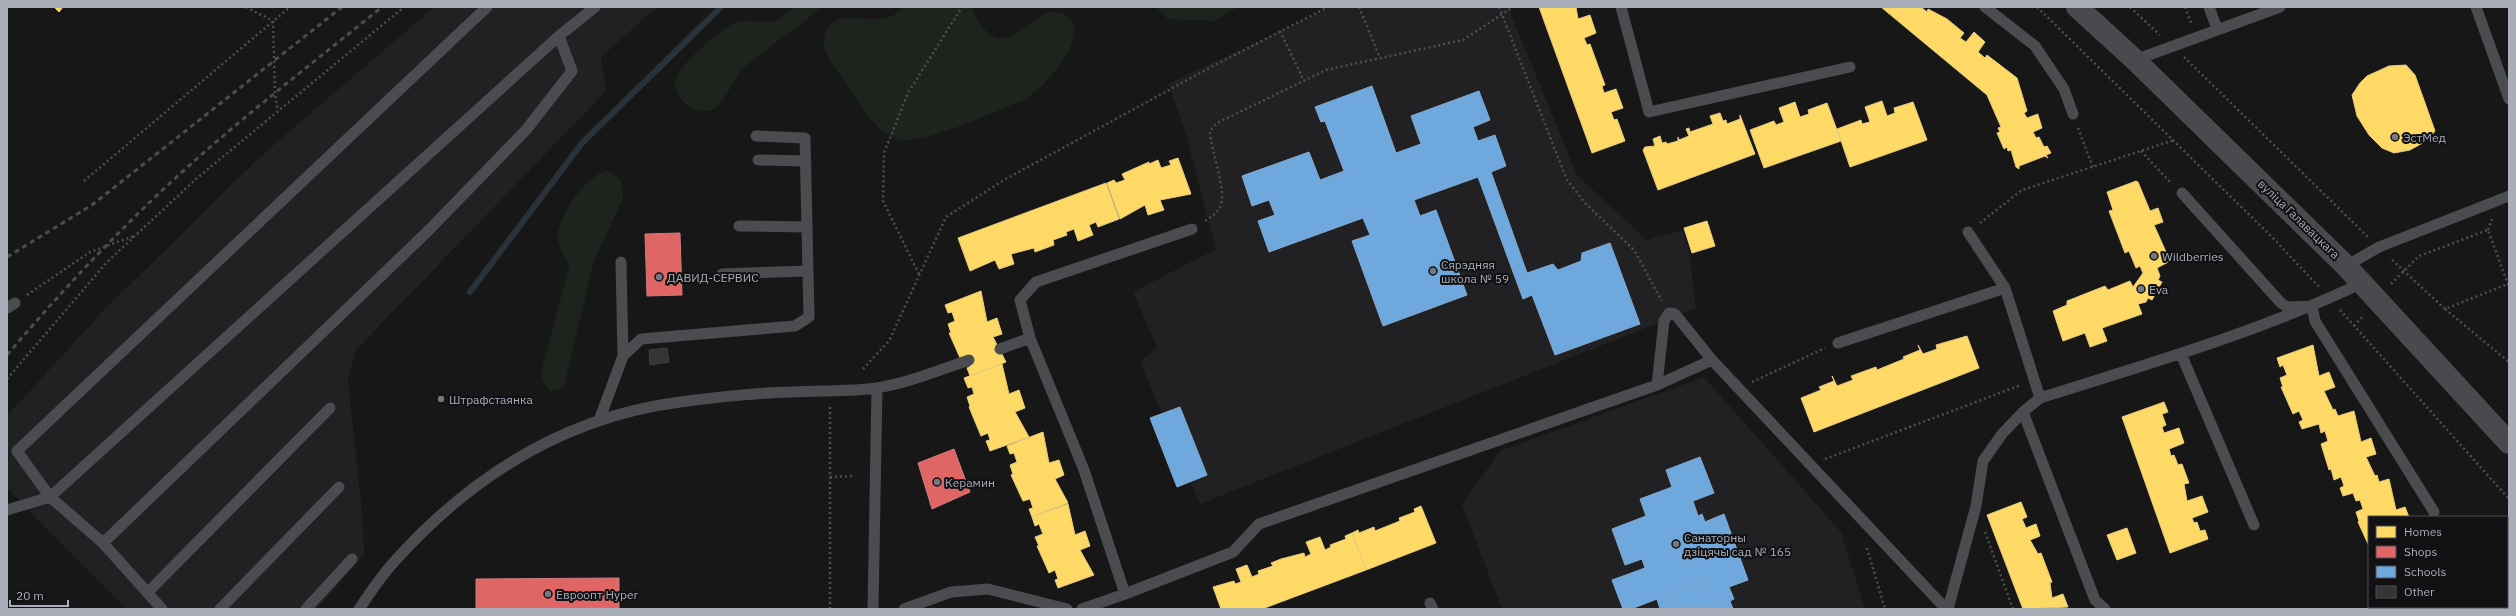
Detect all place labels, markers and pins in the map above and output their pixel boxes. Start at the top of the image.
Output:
place label: ЭстМед [2403,130,2446,145]
marker: ЭстМед [2390,132,2400,142]
place label: Wildberries [2162,249,2224,264]
marker: Wildberries [2149,251,2159,261]
place label: Сярэдняя школа № 59 [1441,257,1509,286]
marker: Сярэдняя школа № 59 [1428,266,1438,276]
place label: ДАВИД-СЕРВИС [667,270,759,285]
marker: ДАВИД-СЕРВИС [654,272,664,282]
place label: Eva [2149,282,2169,297]
marker: Eva [2136,284,2146,294]
place label: Штрафстаянка [449,392,533,407]
marker: Штрафстаянка [436,394,446,404]
place label: Керамин [945,475,995,490]
marker: Керамин [932,477,942,487]
place label: Санаторны дзіцячы сад № 165 [1684,530,1791,559]
marker: Санаторны дзіцячы сад № 165 [1671,539,1681,549]
place label: Евроопт Hyper [556,587,638,602]
marker: Евроопт Hyper [543,589,553,599]

